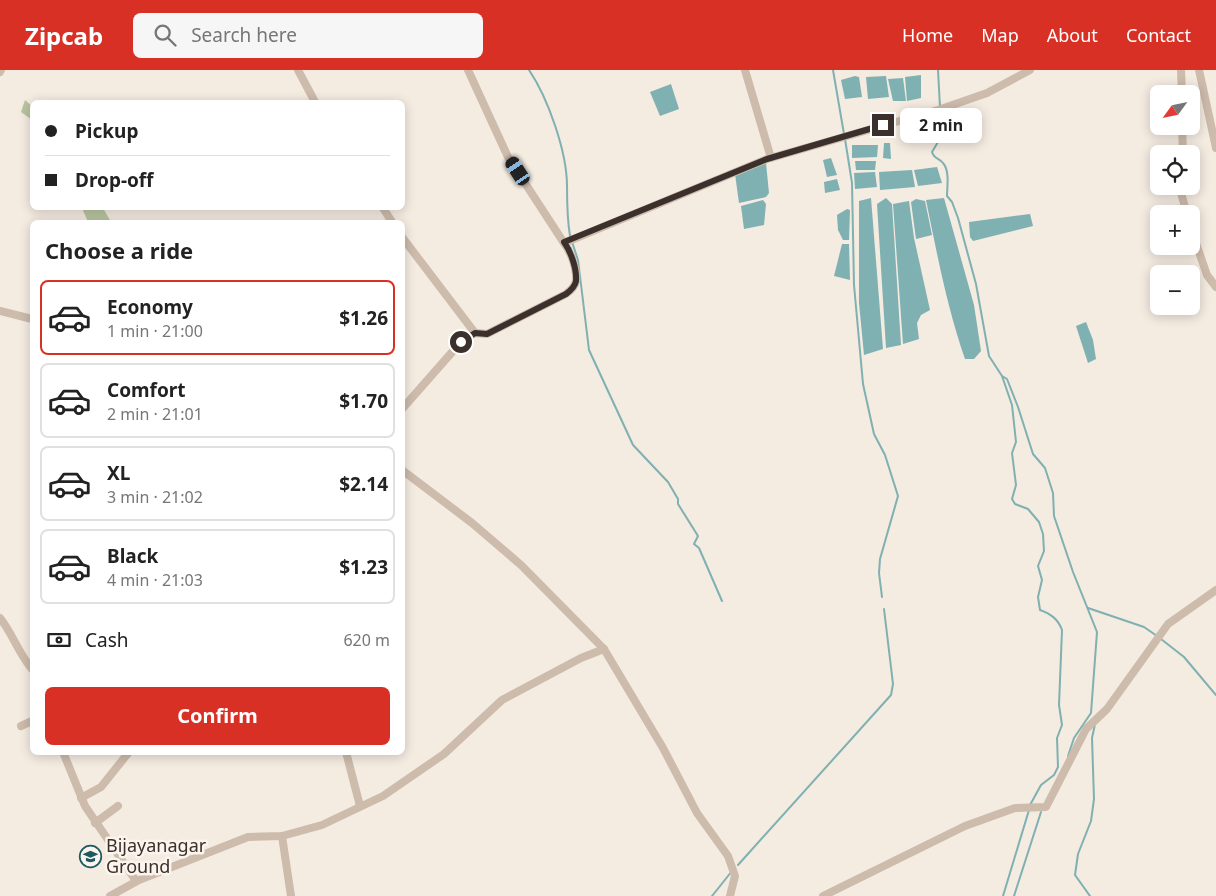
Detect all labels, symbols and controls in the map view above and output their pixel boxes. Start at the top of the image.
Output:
search box [133,13,483,58]
text: Zipcab [25,19,103,52]
icon: search [151,21,179,49]
text: Search here [191,22,297,48]
text: Home [902,23,953,47]
text: Map [981,23,1019,47]
text: About [1047,23,1098,47]
text: Contact [1126,23,1191,47]
north arrow [1150,85,1200,135]
map controls [1150,85,1200,315]
callout: 2 min [900,108,983,142]
route end [872,114,894,136]
text: 2 min [919,114,963,136]
text: Pickup [75,118,138,144]
button: locate [1150,145,1200,195]
car [503,154,532,188]
text: Drop-off [75,167,154,193]
button: + [1150,205,1200,255]
text: Choose a ride [45,235,193,265]
button: − [1150,265,1200,315]
text: Economy [107,294,193,320]
icon: car [47,295,92,340]
text: $1.26 [339,305,388,331]
text: 1 min · 21:00 [107,320,203,342]
route start [450,331,472,353]
text: Comfort [107,377,186,403]
icon: car [47,378,92,423]
text: $1.70 [339,388,388,414]
text: 2 min · 21:01 [107,403,203,425]
text: XL [107,460,130,486]
icon: car [47,461,92,506]
text: $2.14 [339,471,388,497]
text: 3 min · 21:02 [107,486,203,508]
text: Black [107,543,158,569]
icon: car [47,544,92,589]
text: $1.23 [339,554,388,580]
text: 4 min · 21:03 [107,569,203,591]
icon: cash [45,626,73,654]
text: Cash [85,627,129,653]
text: 620 m [343,629,390,651]
button: Confirm [45,687,390,745]
place label: Bijayanagar Ground [106,833,207,878]
school or university icon: Bijayanagar Ground [78,844,102,868]

